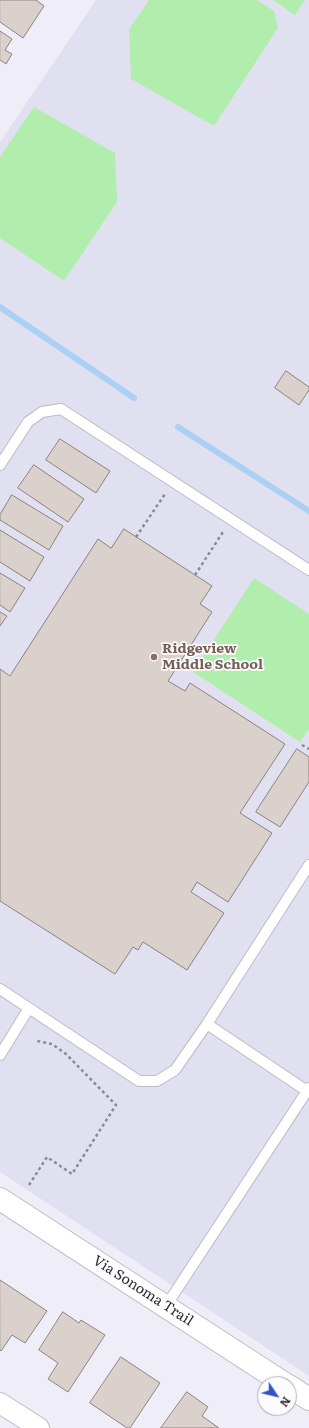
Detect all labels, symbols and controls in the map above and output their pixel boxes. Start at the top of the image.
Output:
place label: Ridgeview Middle School [162,641,263,674]
marker: Ridgeview Middle School [149,652,159,662]
street label: Via Sonoma Trail [90,1252,196,1330]
north arrow [257,1376,297,1416]
text: N [277,1394,295,1411]

